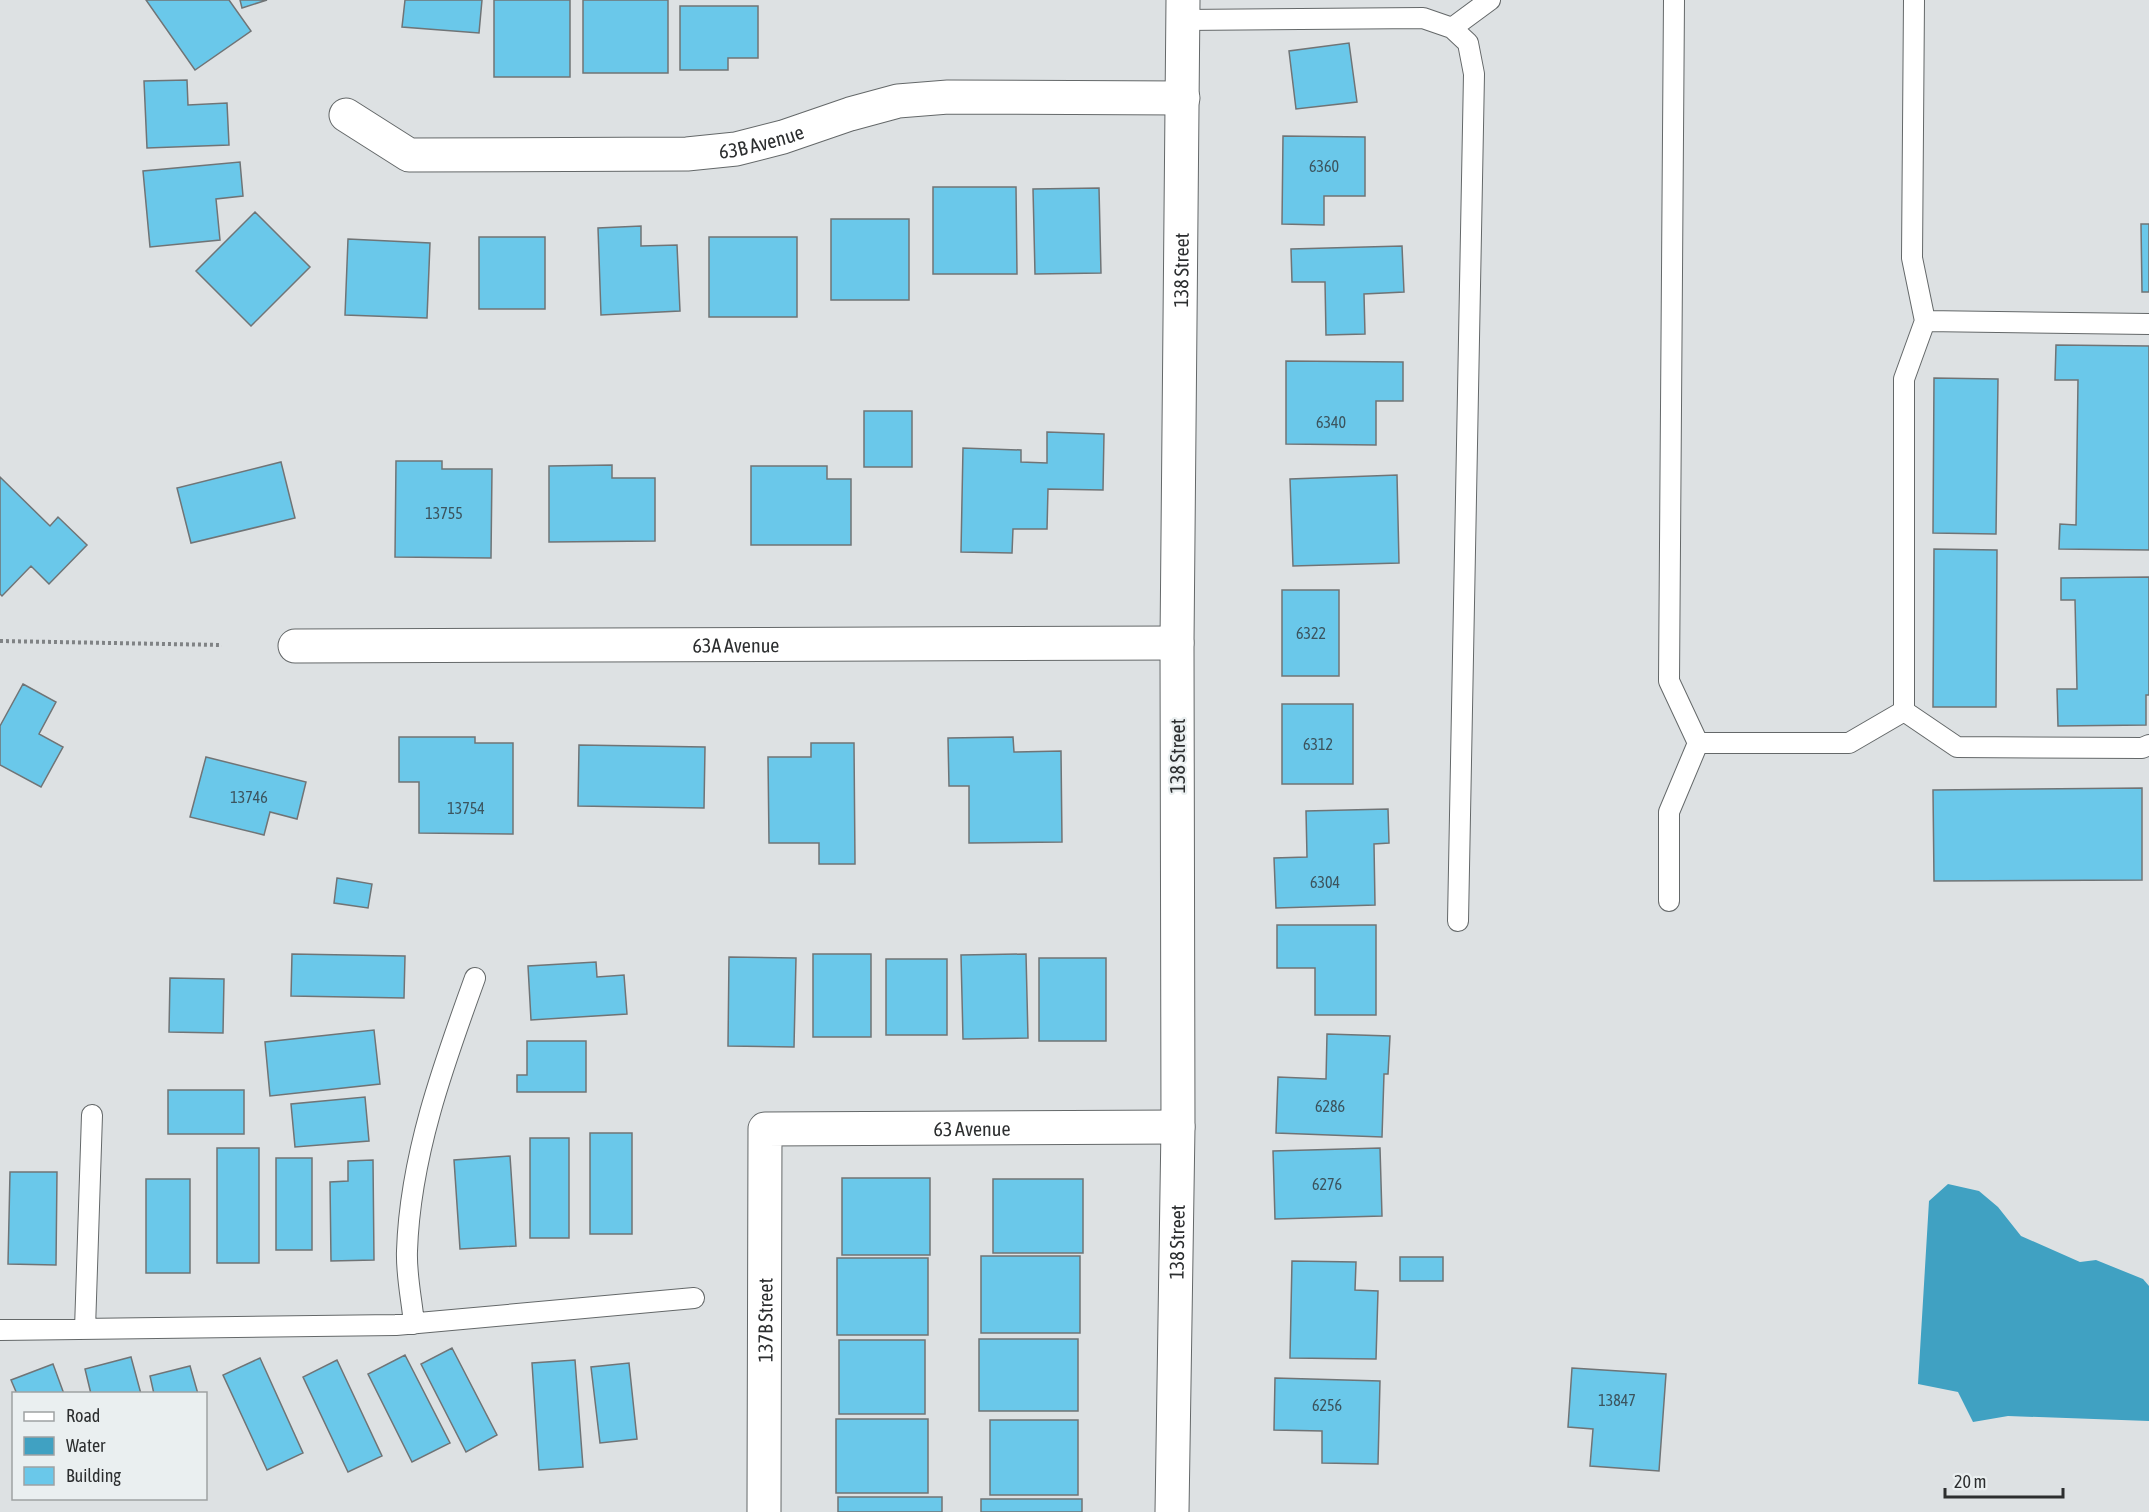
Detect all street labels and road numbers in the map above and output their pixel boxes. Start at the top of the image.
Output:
street label: 63B Avenue [718,119,806,162]
street label: 138 Street [1169,232,1192,308]
street label: 63A Avenue [693,633,779,656]
street label: 138 Street [1166,718,1189,793]
street label: 63 Avenue [933,1116,1011,1140]
street label: 138 Street [1164,1204,1188,1280]
street label: 137B Street [753,1278,776,1362]

